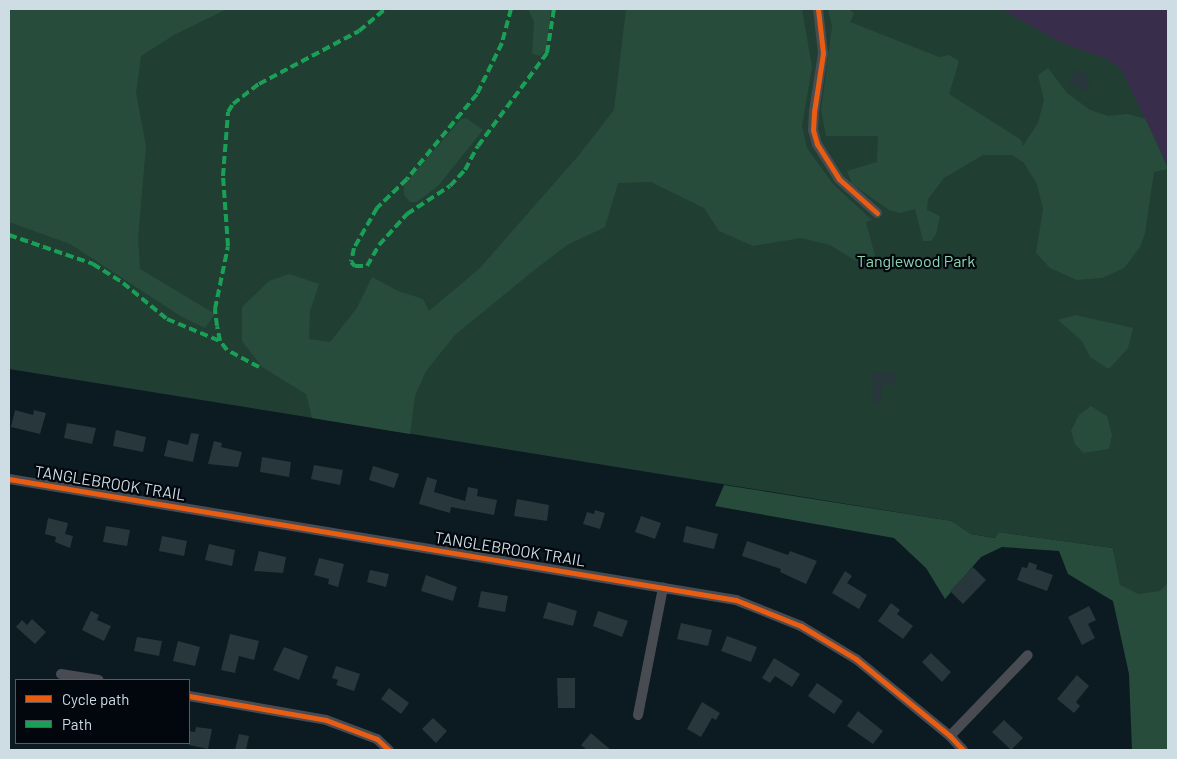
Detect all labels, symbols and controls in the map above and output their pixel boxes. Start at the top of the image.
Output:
park label: Tanglewood Park [857,251,975,271]
street label: TANGLEBROOK TRAIL [33,462,187,504]
street label: TANGLEBROOK TRAIL [433,528,587,570]
legend [15,679,190,744]
text: Cycle path [62,690,129,708]
text: Path [62,715,92,733]

